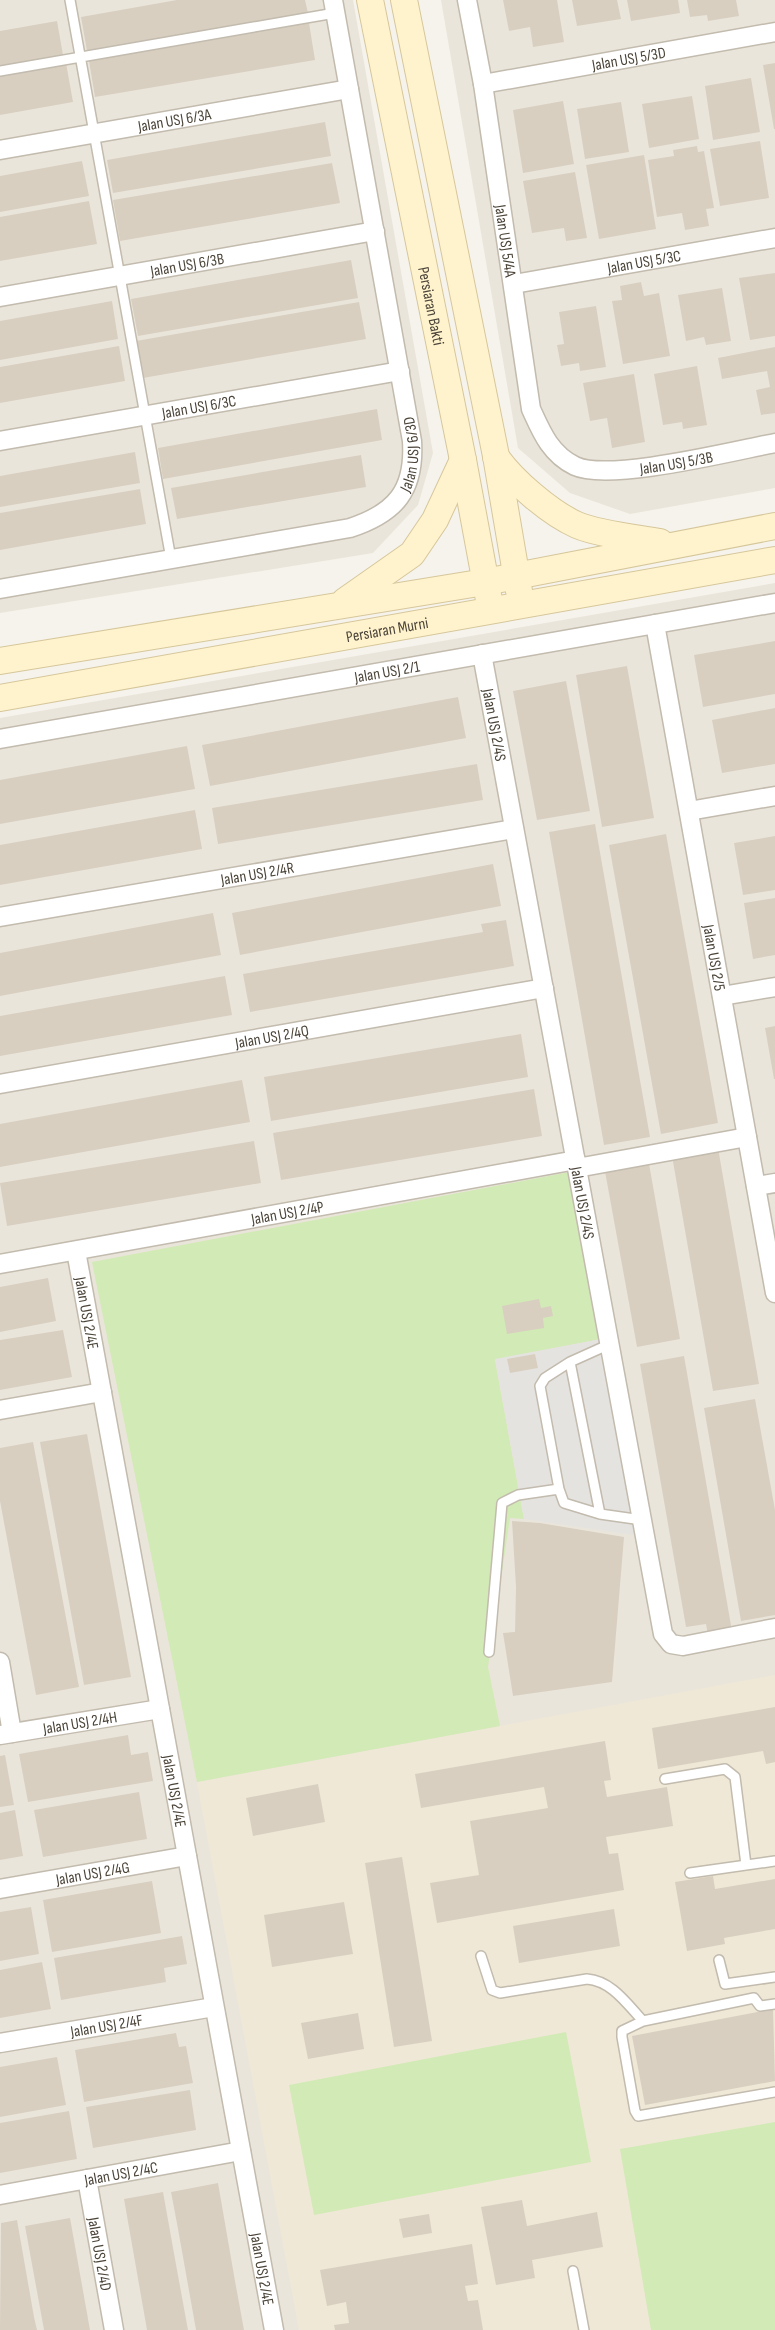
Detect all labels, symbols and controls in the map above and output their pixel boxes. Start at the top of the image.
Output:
street label: Jalan USJ 5/3D [590,44,667,76]
street label: Jalan USJ 6/3A [136,105,213,137]
street label: Jalan USJ 5/4A [490,203,519,279]
street label: Jalan USJ 5/3C [605,247,683,279]
street label: Jalan USJ 6/3B [148,250,226,282]
street label: Persiaran Bakti [413,265,448,347]
street label: Jalan USJ 6/3C [160,392,238,424]
street label: Jalan USJ 6/3D [396,415,423,496]
street label: Jalan USJ 5/3B [638,448,715,479]
street label: Persiaran Murni [345,614,430,647]
street label: Jalan USJ 2/1 [352,657,422,688]
street label: Jalan USJ 2/4S [477,686,510,763]
street label: Jalan USJ 2/4R [218,859,296,890]
street label: Jalan USJ 2/5 [698,922,729,993]
street label: Jalan USJ 2/4Q [233,1022,310,1054]
street label: Jalan USJ 2/4S [566,1164,598,1241]
street label: Jalan USJ 2/4P [249,1198,326,1230]
street label: Jalan USJ 2/4E [70,1275,102,1351]
street label: Jalan USJ 2/4H [41,1708,119,1739]
street label: Jalan USJ 2/4E [157,1753,190,1829]
street label: Jalan USJ 2/4G [53,1858,131,1890]
street label: Jalan USJ 2/4F [68,2011,144,2042]
street label: Jalan USJ 2/4C [82,2158,160,2191]
street label: Jalan USJ 2/4D [83,2215,115,2293]
street label: Jalan USJ 2/4E [245,2231,277,2307]

